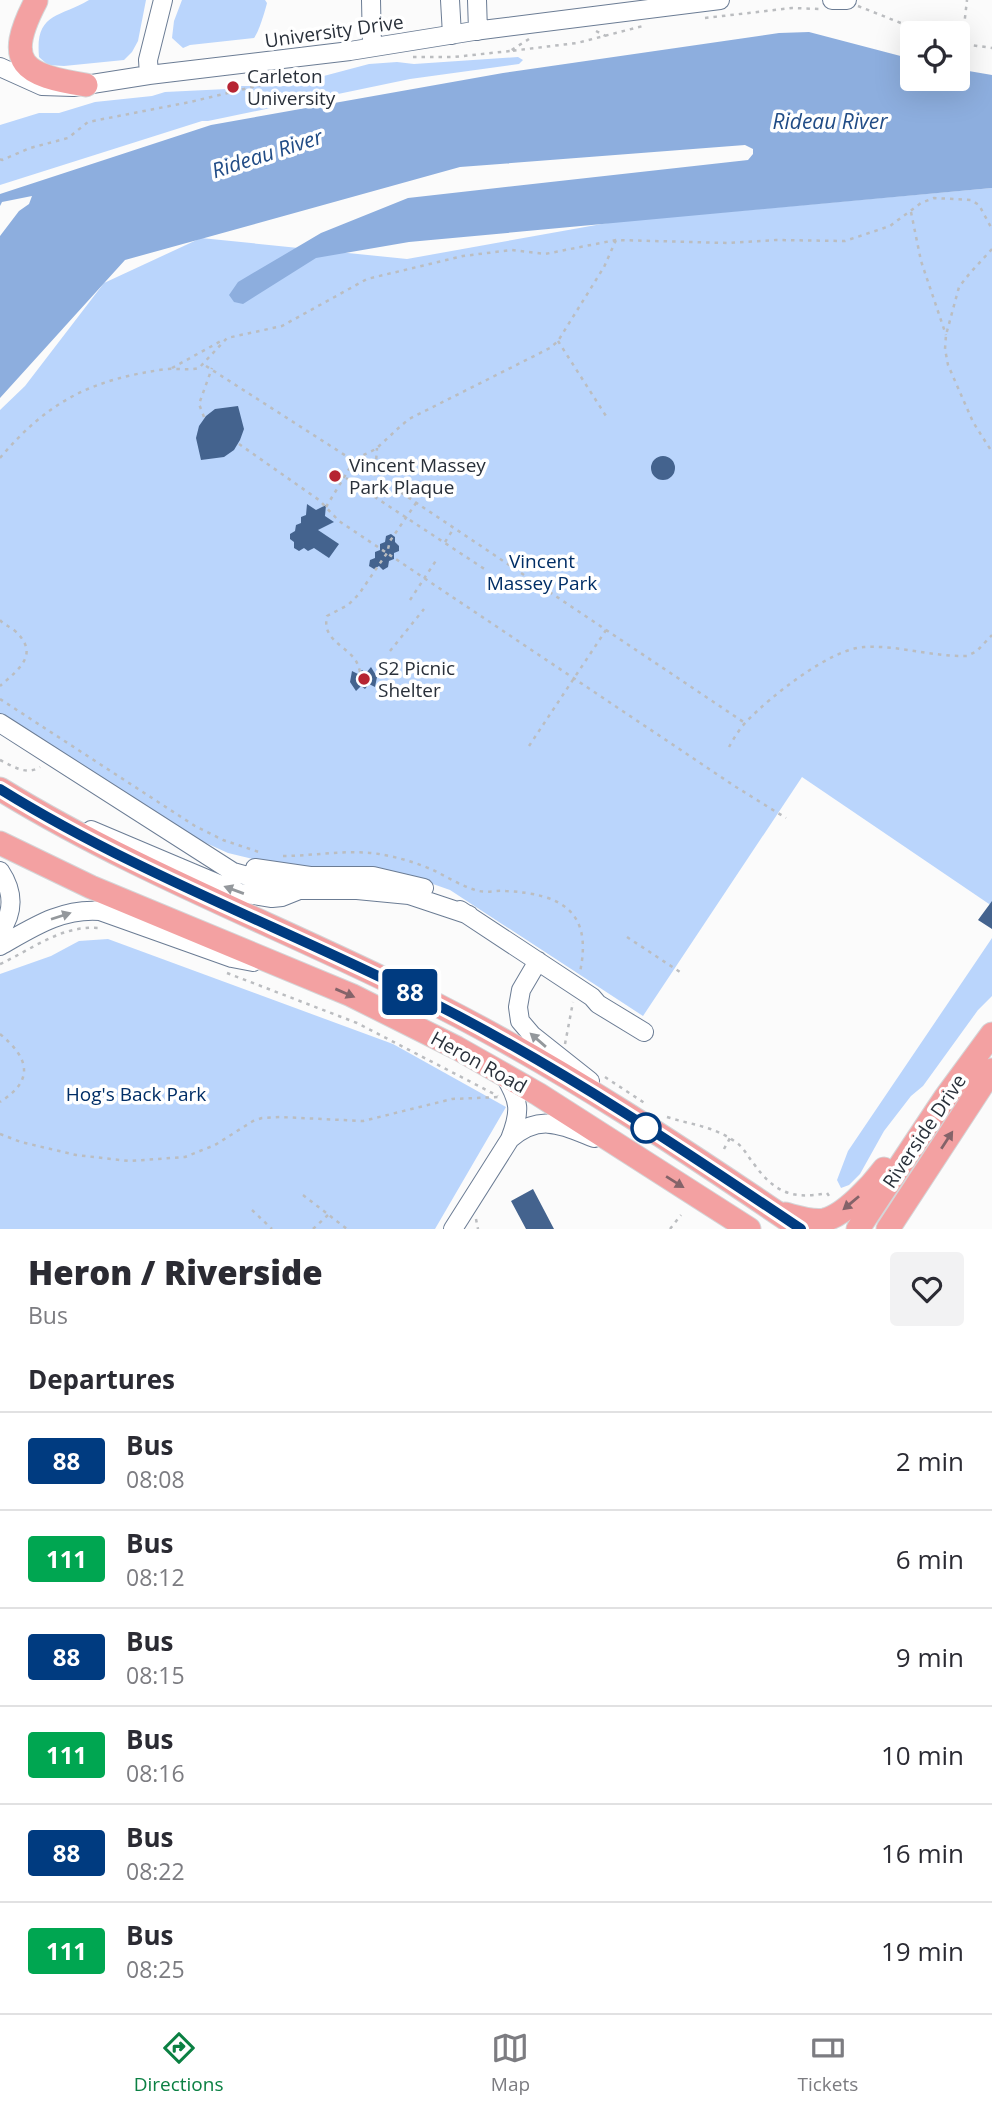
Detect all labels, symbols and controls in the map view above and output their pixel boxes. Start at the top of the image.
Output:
street label: University Drive [263,8,405,54]
map controls [900,21,970,91]
button: locate [900,21,970,91]
place label: Carleton University [247,63,336,111]
marker: Carleton University [225,79,241,95]
water label: Rideau River [772,107,888,135]
water label: Rideau River [208,122,327,184]
place label: Vincent Massey Park Plaque [349,452,486,500]
marker: Vincent Massey Park Plaque [327,468,343,484]
park label: Vincent Massey Park [487,548,597,596]
place label: S2 Picnic Shelter [378,655,455,703]
marker: S2 Picnic Shelter [356,671,372,687]
one-way arrow [223,884,244,895]
one-way arrow [50,910,71,920]
line badge: 88 [378,969,442,1015]
text: 88 [396,975,424,1008]
one-way arrow [335,987,355,999]
street label: Heron Road [426,1025,532,1099]
one-way arrow [529,1033,546,1048]
street label: Riverside Drive [876,1069,972,1193]
park label: Hog's Back Park [66,1081,206,1107]
unlabelled marker [631,1113,661,1143]
one-way arrow [940,1130,953,1149]
one-way arrow [666,1175,685,1188]
one-way arrow [842,1195,860,1211]
text: Heron / Riverside [28,1250,323,1295]
button: heart [890,1252,964,1326]
text: Bus [28,1299,68,1331]
text: Departures [28,1361,175,1397]
text: Bus [126,1427,173,1463]
text: 2 min [896,1443,964,1479]
text: 88 [53,1444,80,1477]
text: 08:08 [126,1463,185,1495]
text: Bus [126,1525,173,1561]
text: 6 min [896,1541,964,1577]
text: 111 [46,1542,87,1575]
text: 08:12 [126,1561,185,1593]
text: Bus [126,1623,173,1659]
text: 9 min [896,1639,964,1675]
text: 88 [53,1640,80,1673]
text: 08:15 [126,1659,185,1691]
text: Bus [126,1721,173,1757]
text: 10 min [881,1737,964,1773]
text: 111 [46,1738,87,1771]
text: 08:16 [126,1757,185,1789]
text: Bus [126,1819,173,1855]
text: 16 min [881,1835,964,1871]
text: 88 [53,1836,80,1869]
text: 08:22 [126,1855,185,1887]
text: Bus [126,1917,173,1953]
text: 19 min [881,1933,964,1969]
text: 111 [46,1934,87,1967]
text: 08:25 [126,1953,185,1985]
tab: Directions [134,2029,224,2097]
tab: Map [491,2029,530,2097]
tab: Tickets [797,2029,858,2097]

